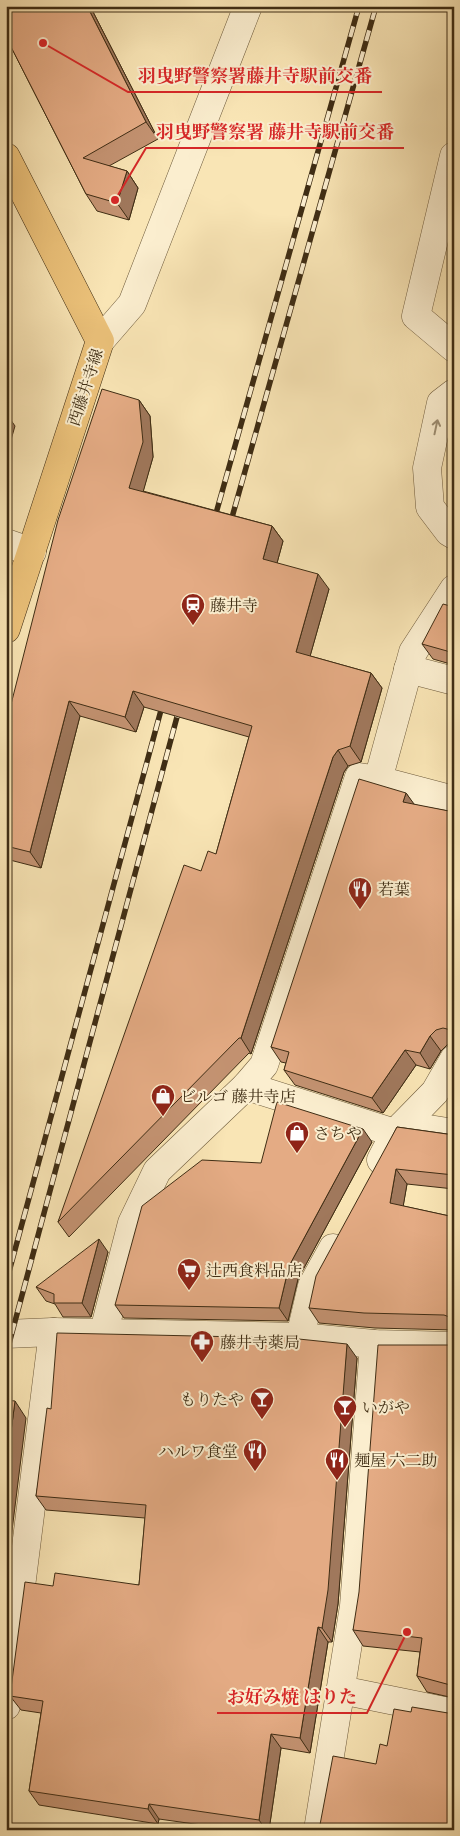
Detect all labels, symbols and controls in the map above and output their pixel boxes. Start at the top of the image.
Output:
callout: 羽曳野警察署藤井寺駅前交番 [128,59,382,92]
text: 羽曳野警察署藤井寺駅前交番 [138,62,372,89]
callout: 羽曳野警察署 藤井寺駅前交番 [146,115,404,148]
text: 羽曳野警察署 藤井寺駅前交番 [156,118,394,145]
street label: 西藤井寺線 [61,345,109,429]
one-way arrow [432,420,441,436]
station icon: 藤井寺 [180,592,206,626]
place label: 藤井寺 [210,593,258,617]
restaurant icon: 若葉 [347,876,373,910]
place label: 若葉 [378,877,410,901]
shop icon: ビルゴ 藤井寺店 [150,1083,176,1117]
place label: ビルゴ 藤井寺店 [180,1084,296,1108]
shop icon: さちや [284,1120,310,1154]
place label: さちや [314,1121,362,1145]
supermarket icon: 辻西食料品店 [176,1257,202,1291]
place label: 辻西食料品店 [206,1258,302,1282]
pharmacy icon: 藤井寺薬局 [189,1329,215,1363]
place label: 藤井寺薬局 [220,1330,300,1354]
bar icon: もりたや [249,1386,275,1420]
place label: もりたや [180,1387,244,1411]
bar icon: いがや [332,1394,358,1428]
place label: いがや [362,1395,410,1419]
restaurant icon: ハルワ食堂 [242,1438,268,1472]
place label: ハルワ食堂 [158,1439,238,1463]
restaurant icon: 麺屋 六二助 [324,1447,350,1481]
place label: 麺屋 六二助 [354,1448,438,1472]
callout: お好み焼 はりた [217,1680,367,1713]
text: お好み焼 はりた [227,1683,357,1710]

